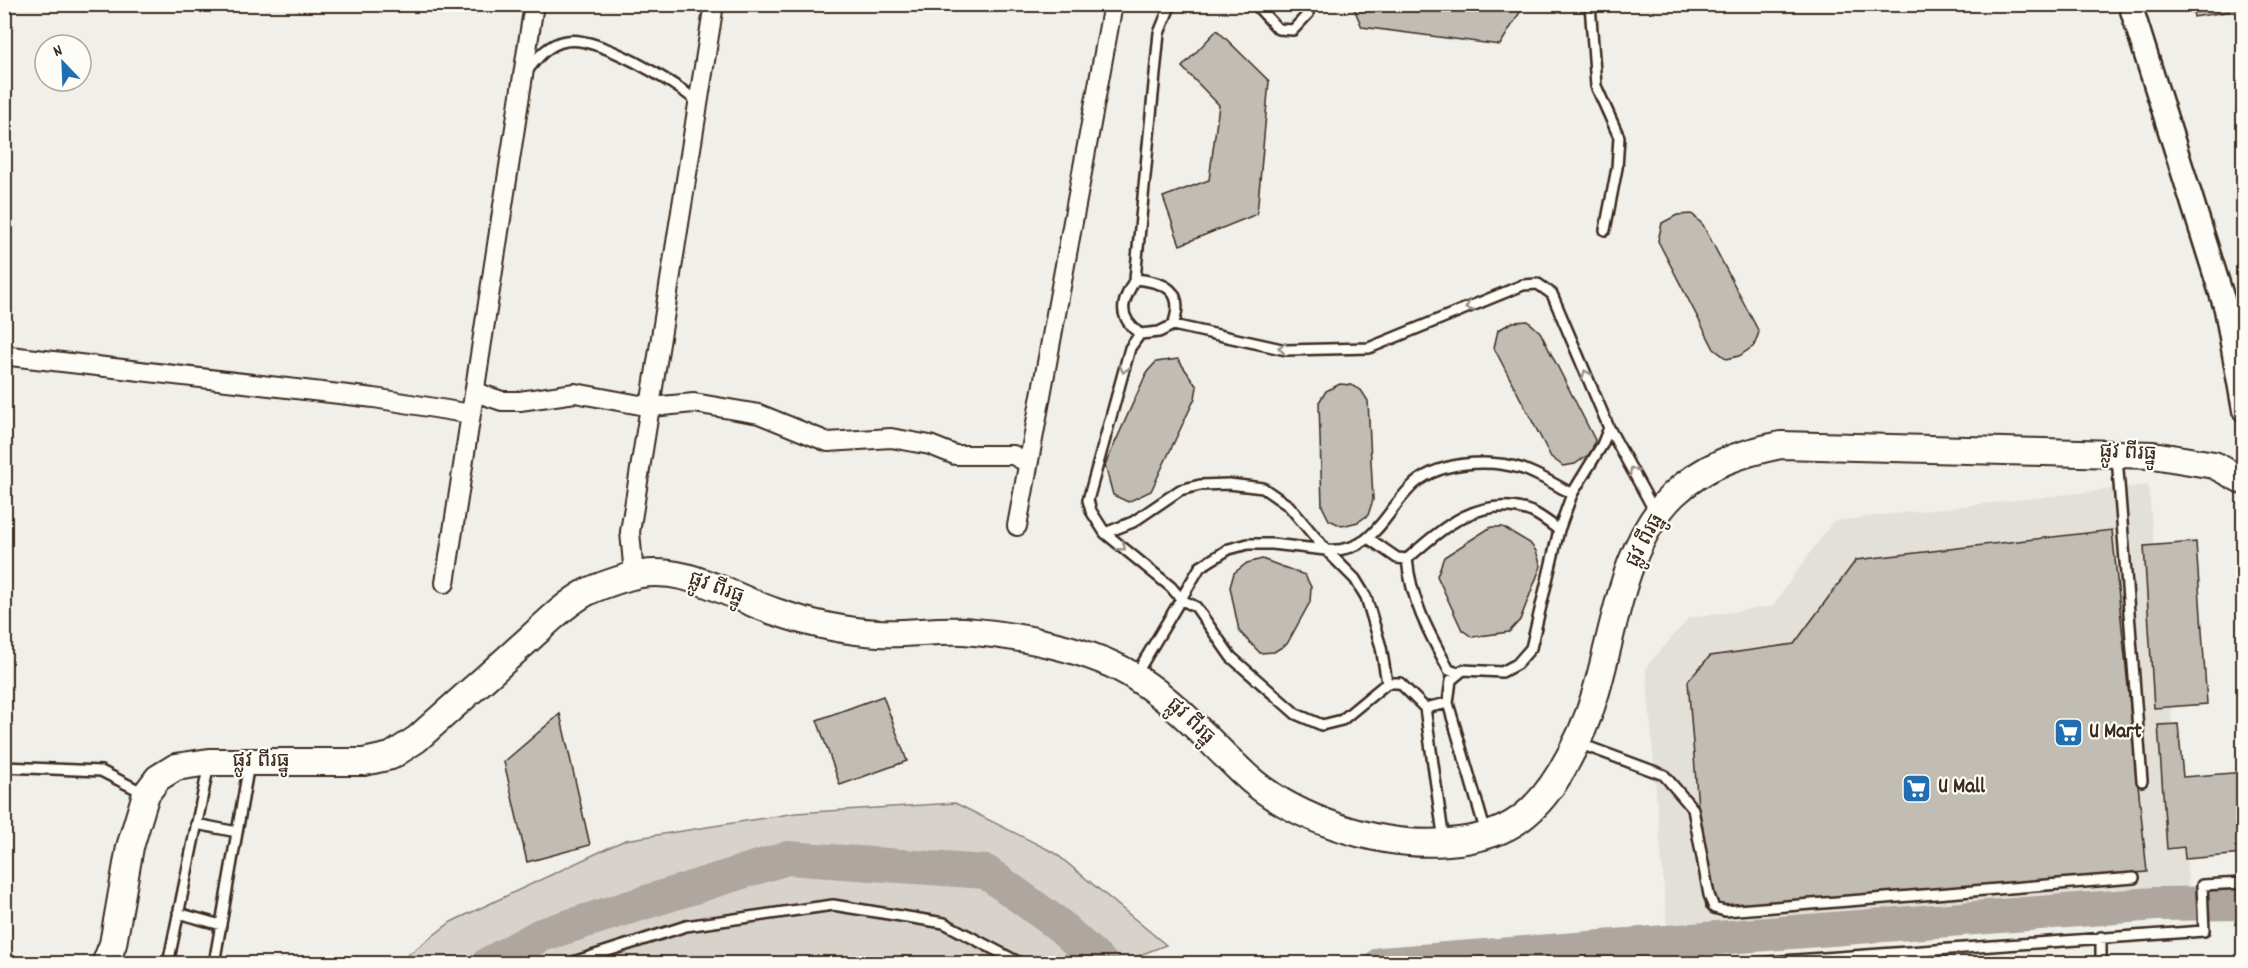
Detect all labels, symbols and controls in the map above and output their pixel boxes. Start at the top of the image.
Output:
north arrow [33,33,93,93]
text: N [50,39,66,64]
one-way arrow [1464,300,1475,312]
one-way arrow [1277,342,1286,354]
one-way arrow [1119,363,1131,374]
one-way arrow [1581,369,1593,380]
street label: ផ្លូវ ពីរធ្នូ [2098,438,2158,472]
one-way arrow [1629,467,1640,478]
street label: ផ្លូវ ពីរធ្នូ [1619,508,1674,574]
one-way arrow [1115,540,1126,551]
street label: ផ្លូវ ពីរធ្នូ [683,565,748,614]
street label: ផ្លូវ ពីរធ្នូ [1158,691,1221,754]
supermarket icon: U Mart [2052,717,2084,749]
place label: U Mart [2089,718,2142,748]
street label: ផ្លូវ ពីរធ្នូ [232,747,290,778]
supermarket icon: U Mall [1901,772,1933,804]
place label: U Mall [1938,773,1986,803]

